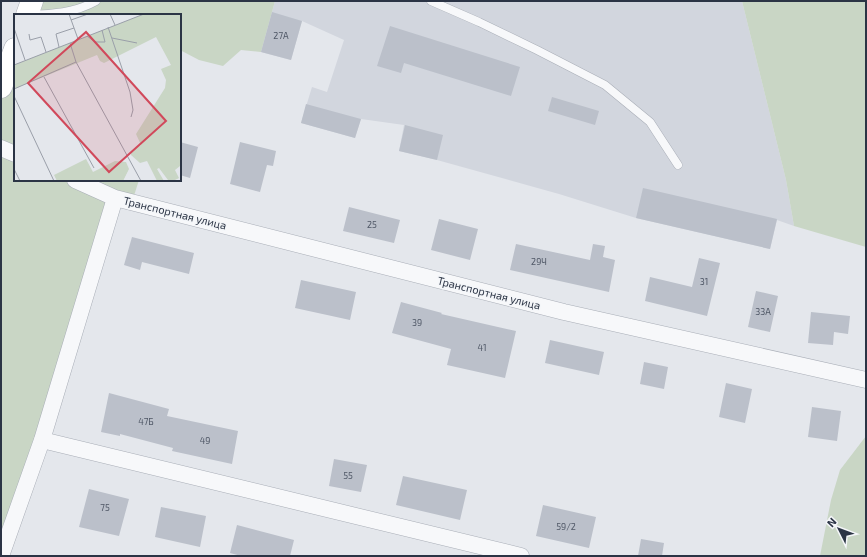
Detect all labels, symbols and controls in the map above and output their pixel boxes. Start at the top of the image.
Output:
inset map [14,14,181,181]
house number: 27А [273,30,289,41]
street label: Транспортная улица [122,193,228,233]
house number: 25 [367,219,377,230]
house number: 29Ч [531,256,547,267]
street label: Транспортная улица [436,273,542,313]
house number: 31 [700,276,708,287]
house number: 33А [755,306,771,317]
house number: 39 [412,317,422,328]
house number: 41 [477,342,487,353]
house number: 47Б [138,416,154,427]
house number: 49 [200,435,210,446]
house number: 55 [343,470,353,481]
house number: 75 [100,502,110,513]
north arrow [819,509,859,549]
text: N [824,515,839,529]
house number: 59/2 [556,521,576,532]

